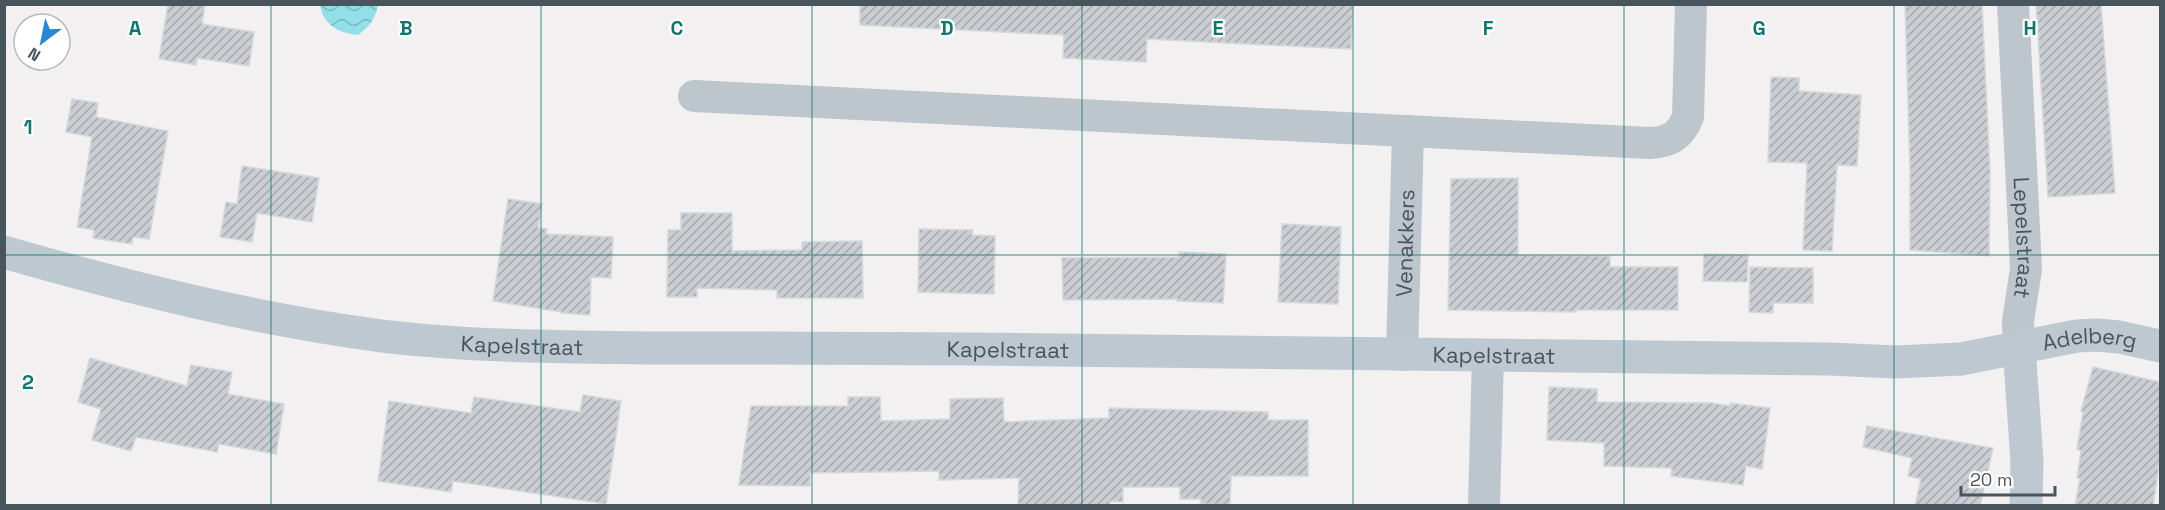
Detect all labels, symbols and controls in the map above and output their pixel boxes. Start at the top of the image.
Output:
north arrow [12,12,72,72]
text: A [129,15,142,41]
text: B [399,15,413,41]
text: C [671,15,684,41]
text: D [940,15,954,41]
text: E [1212,15,1224,41]
text: F [1483,15,1494,41]
text: G [1752,15,1766,41]
text: H [2023,15,2037,41]
text: N [24,43,44,66]
text: 1 [23,114,33,140]
street label: Lepelstraat [2008,176,2041,300]
street label: Venakkers [1390,189,1420,297]
street label: Adelberg [2040,321,2140,357]
street label: Kapelstraat [460,329,584,361]
street label: Kapelstraat [947,335,1070,364]
street label: Kapelstraat [1432,340,1556,370]
text: 2 [22,369,34,395]
scale bar [1961,459,2056,497]
text: 20 m [1970,468,2013,491]

